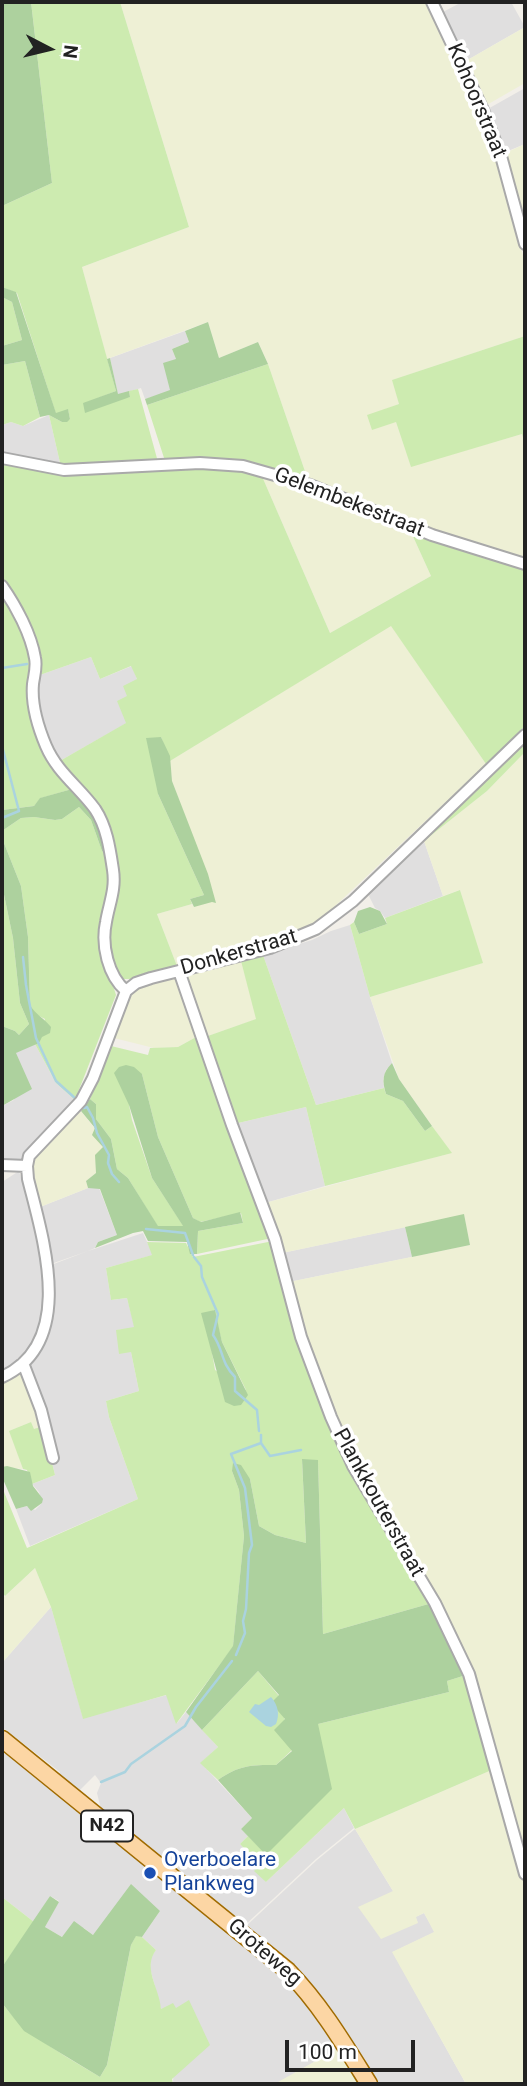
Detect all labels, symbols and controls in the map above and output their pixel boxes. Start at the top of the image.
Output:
north arrow [14,14,84,84]
street label: Kohoorstraat [441,40,511,162]
text: N [58,44,83,60]
street label: Gelembekestraat [270,463,428,543]
street label: Donkerstraat [178,924,300,982]
street label: Plankkouterstraat [327,1425,429,1581]
road number: N42 [81,1810,133,1842]
place label: Overboelare Plankweg [164,1848,276,1898]
marker: Overboelare Plankweg [142,1865,158,1881]
street label: Groteweg [222,1914,306,1992]
scale bar [289,2026,419,2070]
text: 100 m [298,2040,357,2064]

